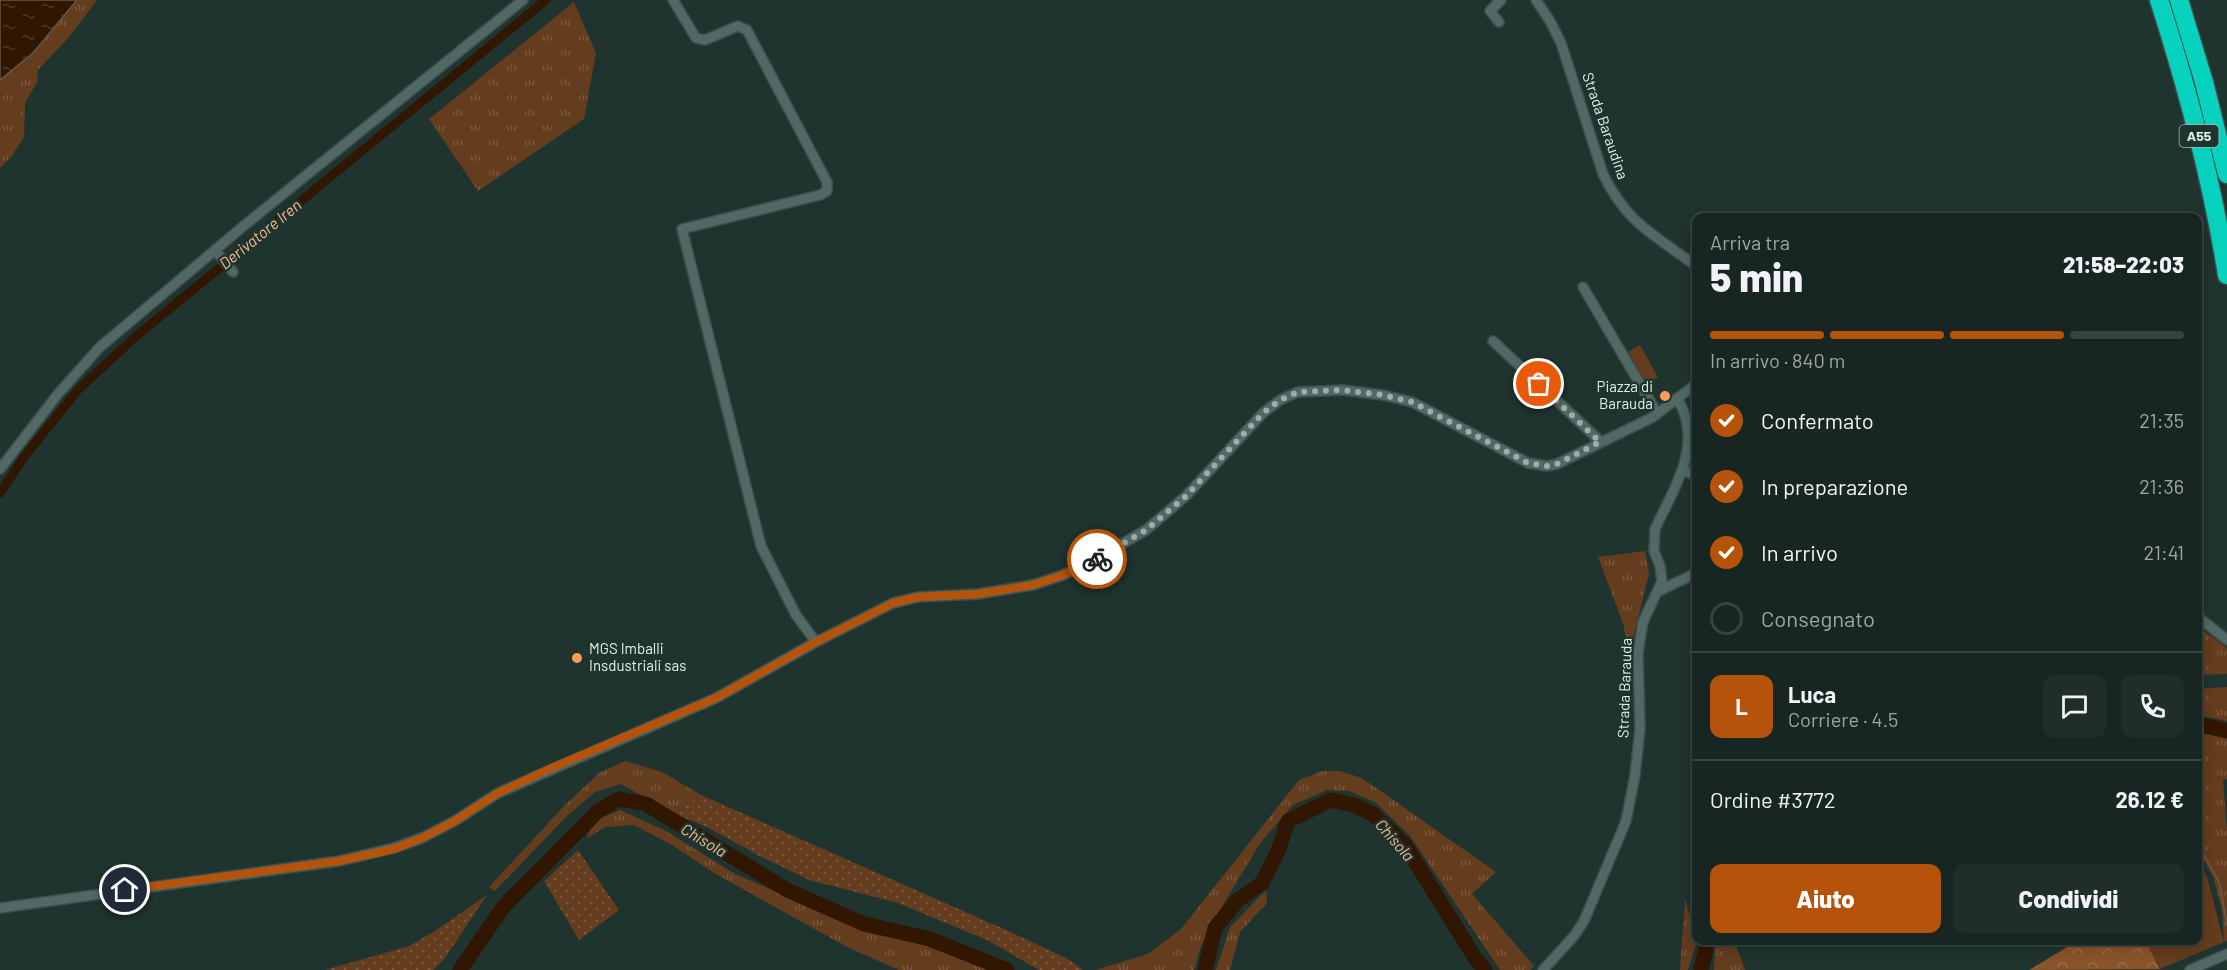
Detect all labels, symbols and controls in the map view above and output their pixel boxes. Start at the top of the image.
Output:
street label: Strada Baraudina [1579,70,1633,182]
road number: A55 [2180,125,2218,147]
water label: Derivatore Iren [215,195,305,272]
text: Arriva tra [1710,230,1790,254]
text: 21:58–22:03 [2063,251,2184,277]
text: 5 min [1710,253,1803,300]
text: In arrivo · 840 m [1710,348,1845,372]
pin [1513,358,1564,409]
icon: bag [1522,367,1555,400]
place label: Piazza di Barauda [1597,377,1653,412]
marker: Piazza di Barauda [1658,389,1672,403]
icon: check [1710,404,1743,437]
text: Confermato [1761,407,1874,433]
text: 21:35 [2139,408,2184,432]
icon: check [1710,470,1743,503]
text: In preparazione [1761,473,1908,499]
text: 21:36 [2139,474,2184,498]
courier [1067,529,1127,589]
icon: check [1710,536,1743,569]
text: In arrivo [1761,539,1838,565]
text: 21:41 [2144,540,2184,564]
icon: bike [1081,543,1114,576]
text: Consegnato [1761,605,1875,631]
street label: Strada Barauda [1613,638,1635,738]
place label: MGS Imballi Insdustriali sas [589,639,686,674]
marker: MGS Imballi Insdustriali sas [570,651,584,665]
button: chat [2043,675,2106,738]
button: phone [2121,675,2184,738]
text: Luca [1788,681,1836,707]
text: L [1735,693,1748,719]
text: Corriere · 4.5 [1788,707,1898,731]
text: Ordine #3772 [1710,786,1835,812]
text: 26.12 € [2115,786,2184,812]
water label: Chisola [1372,815,1419,865]
water label: Chisola [678,819,730,861]
pin [99,864,150,915]
button: Aiuto [1710,864,1941,933]
button: Condividi [1953,864,2184,933]
icon: home [108,873,141,906]

